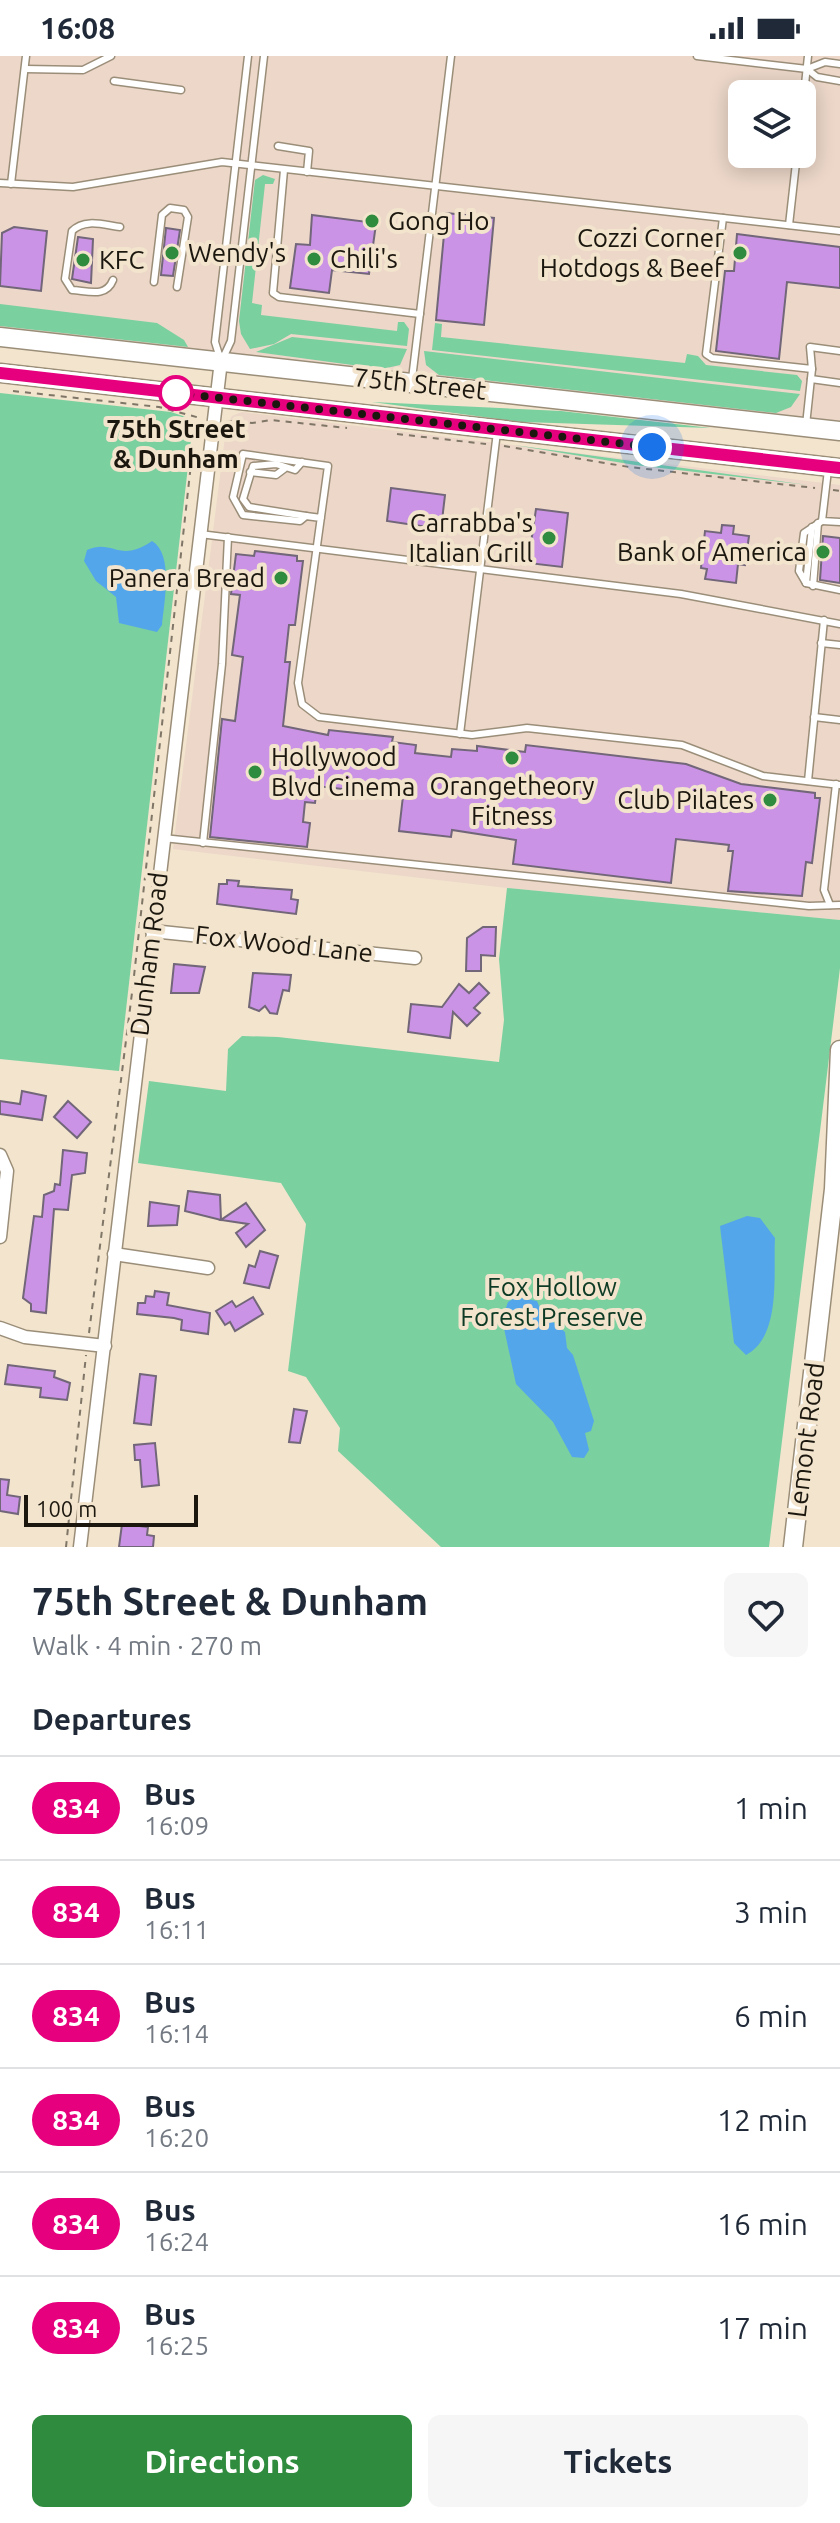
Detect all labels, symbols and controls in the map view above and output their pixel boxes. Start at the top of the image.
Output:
text: 16:08 [40,11,115,45]
map controls [728,80,816,168]
button: layers [728,80,816,168]
place label: Gong Ho [388,206,490,235]
marker: Gong Ho [363,212,381,230]
place label: Cozzi Corner Hotdogs & Beef [540,223,725,282]
place label: Wendy's [188,238,286,267]
marker: Wendy's [163,244,181,262]
place label: Chili's [330,244,398,273]
marker: Cozzi Corner Hotdogs & Beef [731,244,749,262]
place label: KFC [99,245,144,274]
marker: Chili's [305,250,323,268]
marker: KFC [74,251,92,269]
street label: 75th Street [352,362,488,405]
marker: 75th Street & Dunham [159,376,193,410]
place label: 75th Street & Dunham [106,414,246,473]
your location [632,427,672,467]
place label: Carrabba's Italian Grill [408,508,533,567]
marker: Carrabba's Italian Grill [540,529,558,547]
place label: Bank of America [617,537,807,566]
marker: Bank of America [814,543,832,561]
place label: Panera Bread [109,563,265,592]
marker: Panera Bread [272,569,290,587]
place label: Hollywood Blvd Cinema [271,742,415,801]
marker: Orangetheory Fitness [503,749,521,767]
marker: Hollywood Blvd Cinema [246,763,264,781]
place label: Orangetheory Fitness [429,771,595,830]
place label: Club Pilates [617,785,754,814]
marker: Club Pilates [761,791,779,809]
street label: Dunham Road [124,870,173,1037]
street label: Fox Wood Lane [194,920,374,967]
park label: Fox Hollow Forest Preserve [460,1272,644,1331]
street label: Lemont Road [782,1361,829,1519]
scale bar [24,1491,198,1527]
text: 100 m [36,1496,97,1521]
button: heart [724,1573,808,1657]
text: 75th Street & Dunham [32,1580,428,1622]
text: Walk · 4 min · 270 m [32,1631,262,1660]
text: Departures [32,1702,192,1736]
text: Bus [144,1777,196,1811]
text: 1 min [734,1791,808,1825]
text: 834 [52,1792,100,1823]
text: 16:09 [144,1811,209,1840]
text: Bus [144,1881,196,1915]
text: 3 min [734,1895,808,1929]
text: 834 [52,1896,100,1927]
text: 16:11 [144,1915,209,1944]
text: Bus [144,1985,196,2019]
text: 6 min [734,1999,808,2033]
text: 834 [52,2000,100,2031]
text: 16:14 [144,2019,209,2048]
text: Bus [144,2089,196,2123]
text: 12 min [717,2103,808,2137]
text: 834 [52,2104,100,2135]
text: 16:20 [144,2123,209,2152]
text: Bus [144,2193,196,2227]
text: 16 min [717,2207,808,2241]
text: 834 [52,2208,100,2239]
text: 16:24 [144,2227,209,2256]
text: Bus [144,2297,196,2331]
text: 17 min [717,2311,808,2345]
text: 834 [52,2312,100,2343]
text: 16:25 [144,2331,209,2360]
button: Directions [32,2415,412,2507]
button: Tickets [428,2415,808,2507]

